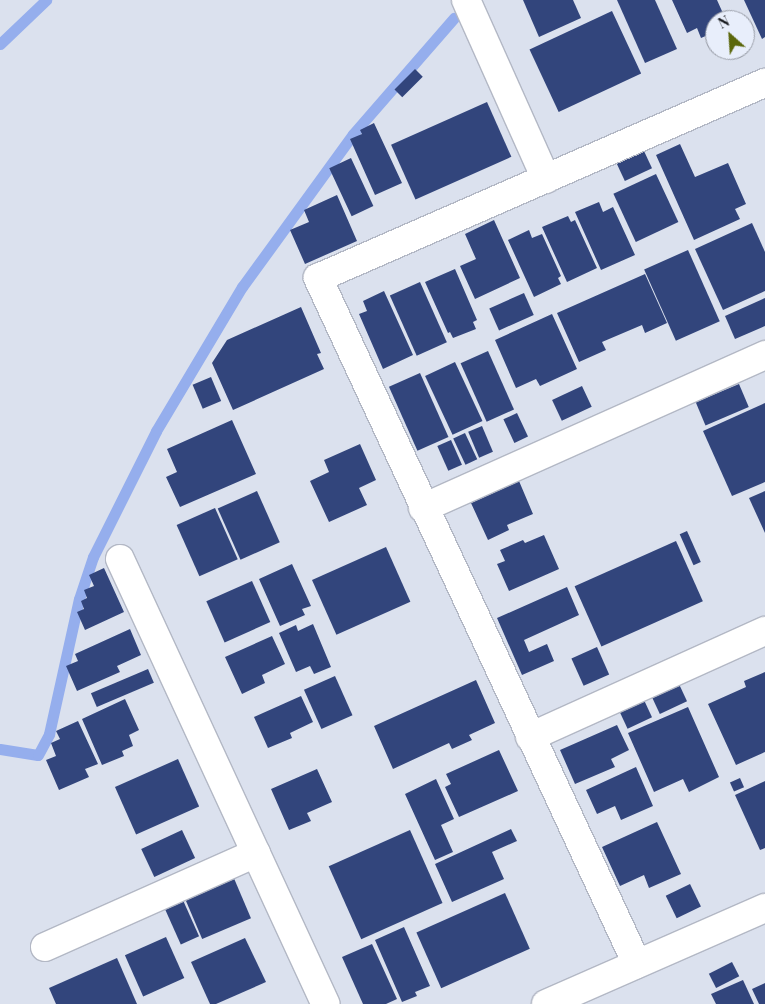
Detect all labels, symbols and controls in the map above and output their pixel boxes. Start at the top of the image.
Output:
north arrow [705,10,755,60]
text: N [715,11,732,33]

